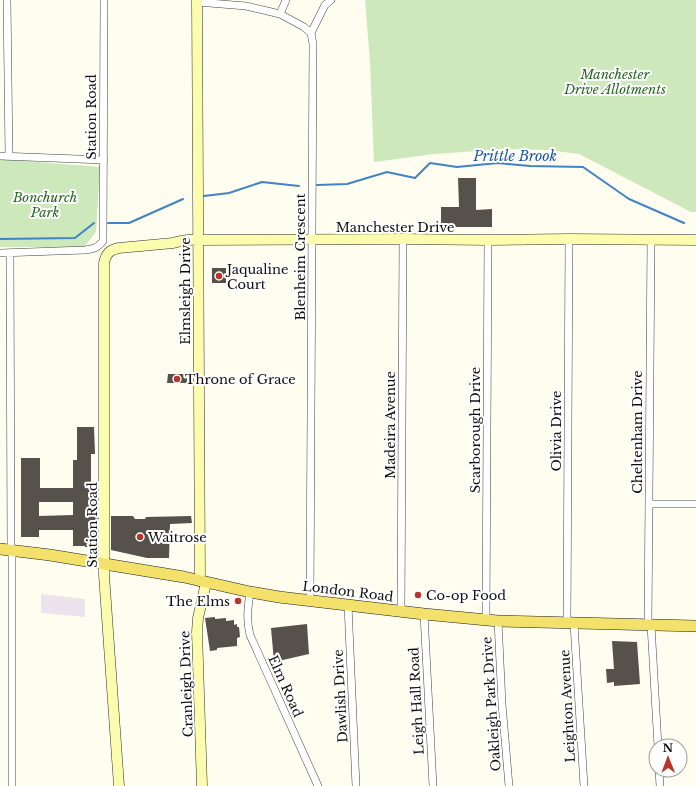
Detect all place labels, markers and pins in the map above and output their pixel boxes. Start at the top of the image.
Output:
place label: Jaqualine Court [225,261,288,293]
marker: Jaqualine Court [214,271,224,281]
place label: Throne of Grace [185,371,296,388]
marker: Throne of Grace [172,374,182,384]
place label: Waitrose [147,529,207,546]
marker: Waitrose [135,532,145,542]
place label: Co-op Food [426,587,506,604]
marker: Co-op Food [413,590,423,600]
place label: The Elms [166,593,230,610]
marker: The Elms [233,596,243,606]

